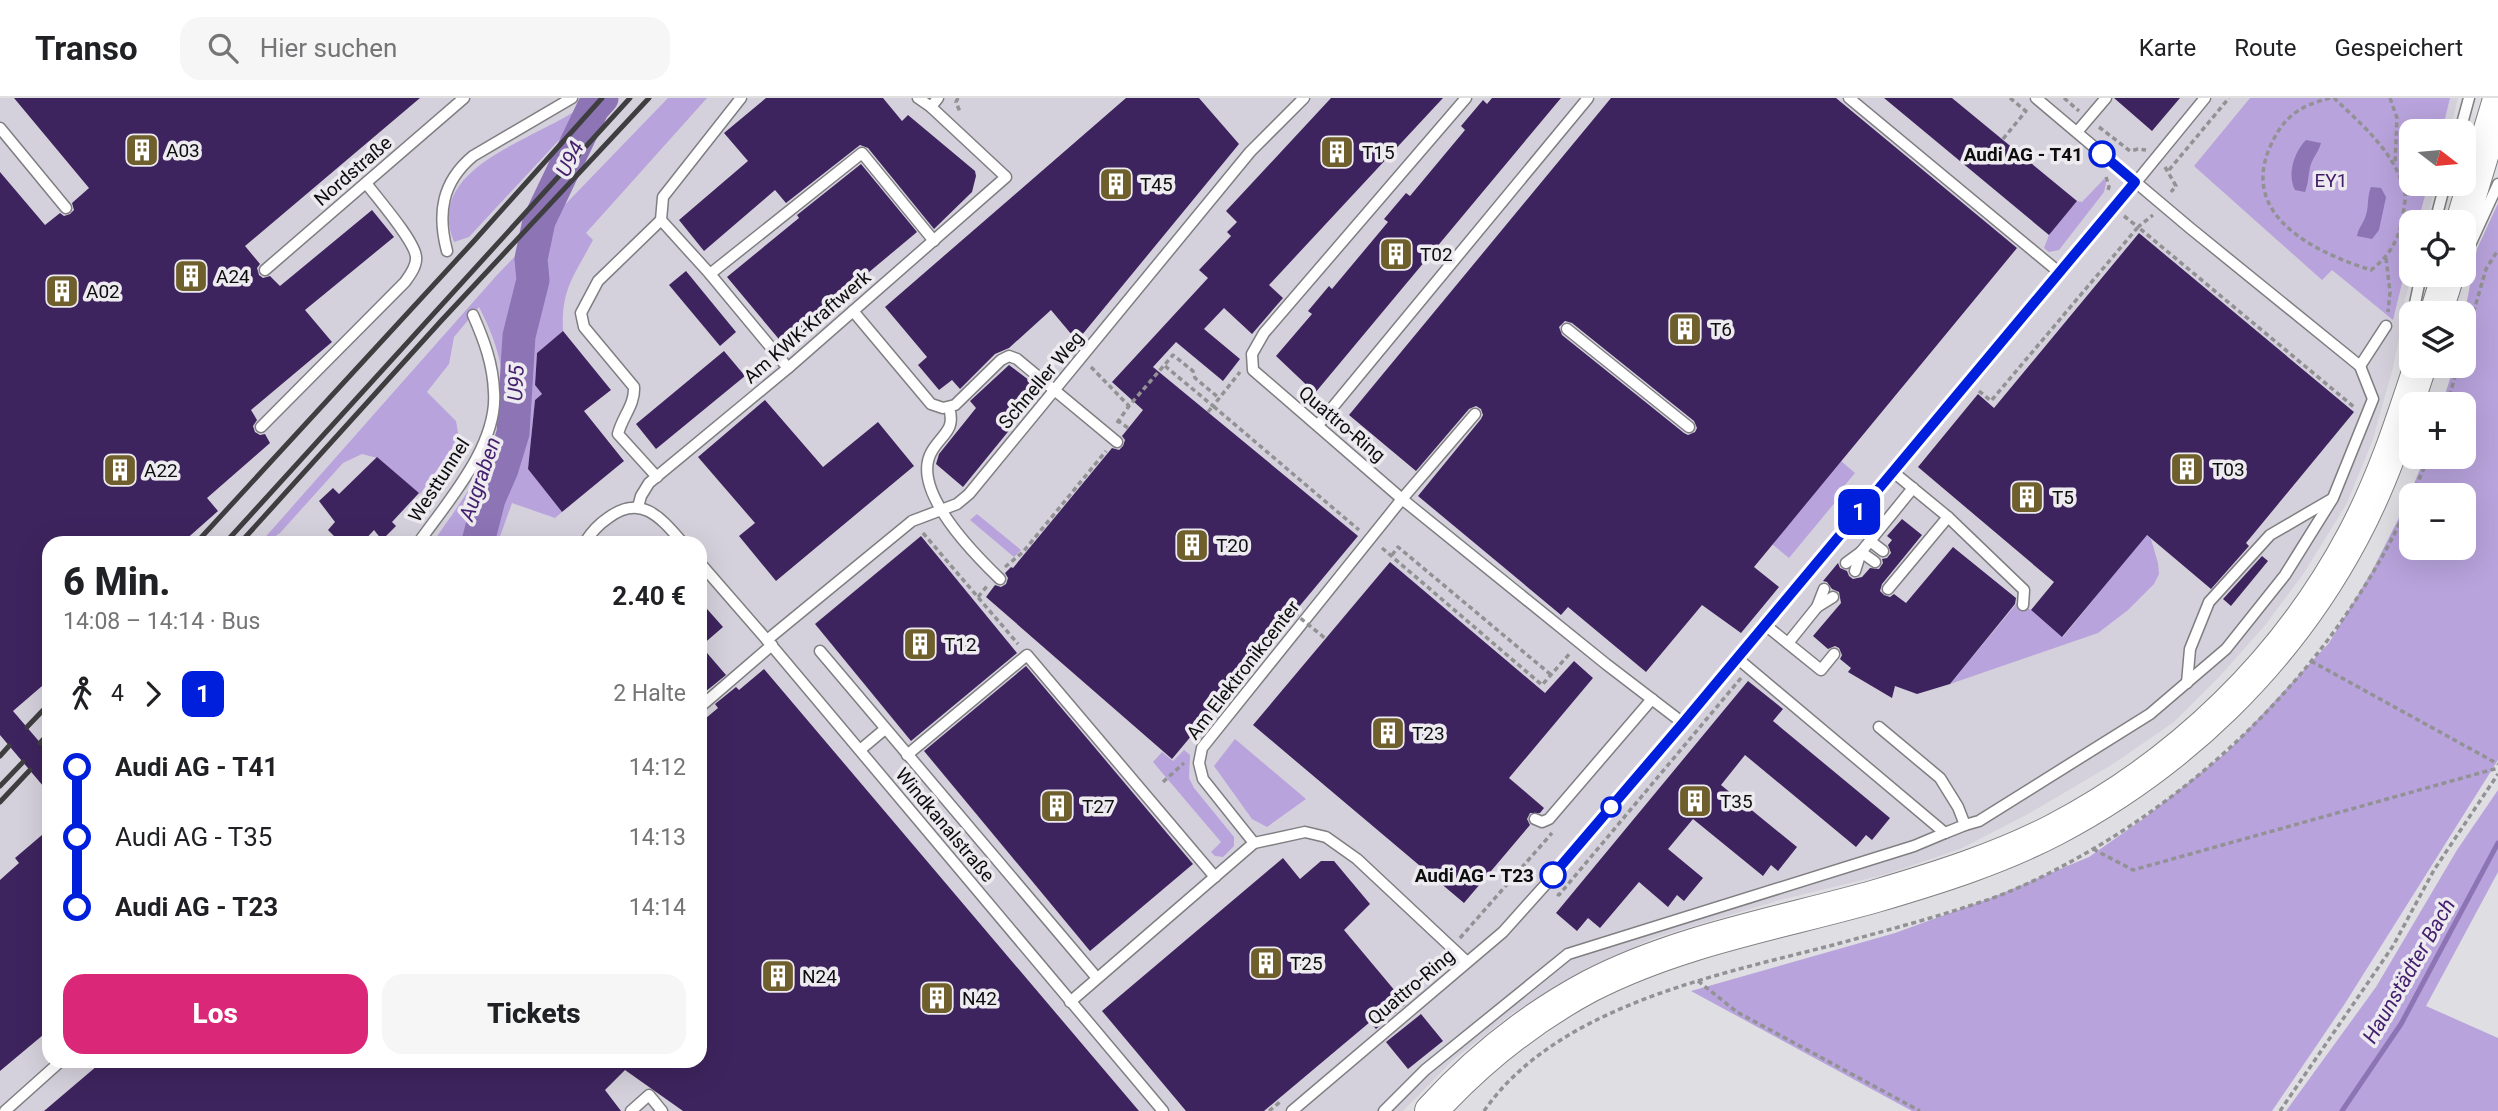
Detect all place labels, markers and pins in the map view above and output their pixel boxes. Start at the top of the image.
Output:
building icon: A03 [123,131,161,169]
building icon: T15 [1318,133,1356,171]
place label: A03 [166,139,200,162]
place label: T15 [1362,141,1395,164]
marker: Audi AG - T41 [2089,141,2115,167]
place label: Audi AG - T41 [1964,143,2083,166]
building icon: T45 [1097,165,1135,203]
place label: T45 [1140,173,1173,196]
building icon: T02 [1377,235,1415,273]
place label: T02 [1420,243,1453,266]
building icon: A24 [172,257,210,295]
place label: A24 [216,265,250,288]
building icon: A02 [43,272,81,310]
place label: A02 [86,280,120,303]
building icon: T6 [1666,310,1704,348]
place label: T6 [1710,318,1732,341]
building icon: T03 [2168,450,2206,488]
building icon: A22 [101,451,139,489]
place label: T03 [2212,458,2245,481]
place label: A22 [144,459,178,482]
building icon: T5 [2008,478,2046,516]
place label: T5 [2052,486,2074,509]
building icon: T20 [1173,526,1211,564]
place label: T20 [1216,534,1249,557]
building icon: T12 [901,625,939,663]
place label: T12 [944,633,977,656]
building icon: T23 [1369,714,1407,752]
place label: T23 [1412,722,1445,745]
building icon: T35 [1676,782,1714,820]
building icon: T27 [1038,787,1076,825]
place label: T35 [1720,790,1753,813]
place label: T27 [1082,795,1115,818]
unlabelled marker [1601,797,1621,817]
marker: Audi AG - T23 [1540,862,1566,888]
place label: Audi AG - T23 [1415,864,1534,887]
building icon: T25 [1247,944,1285,982]
place label: T25 [1290,952,1323,975]
building icon: N24 [759,957,797,995]
place label: N24 [802,965,837,988]
building icon: N42 [918,979,956,1017]
place label: N42 [962,987,997,1010]

